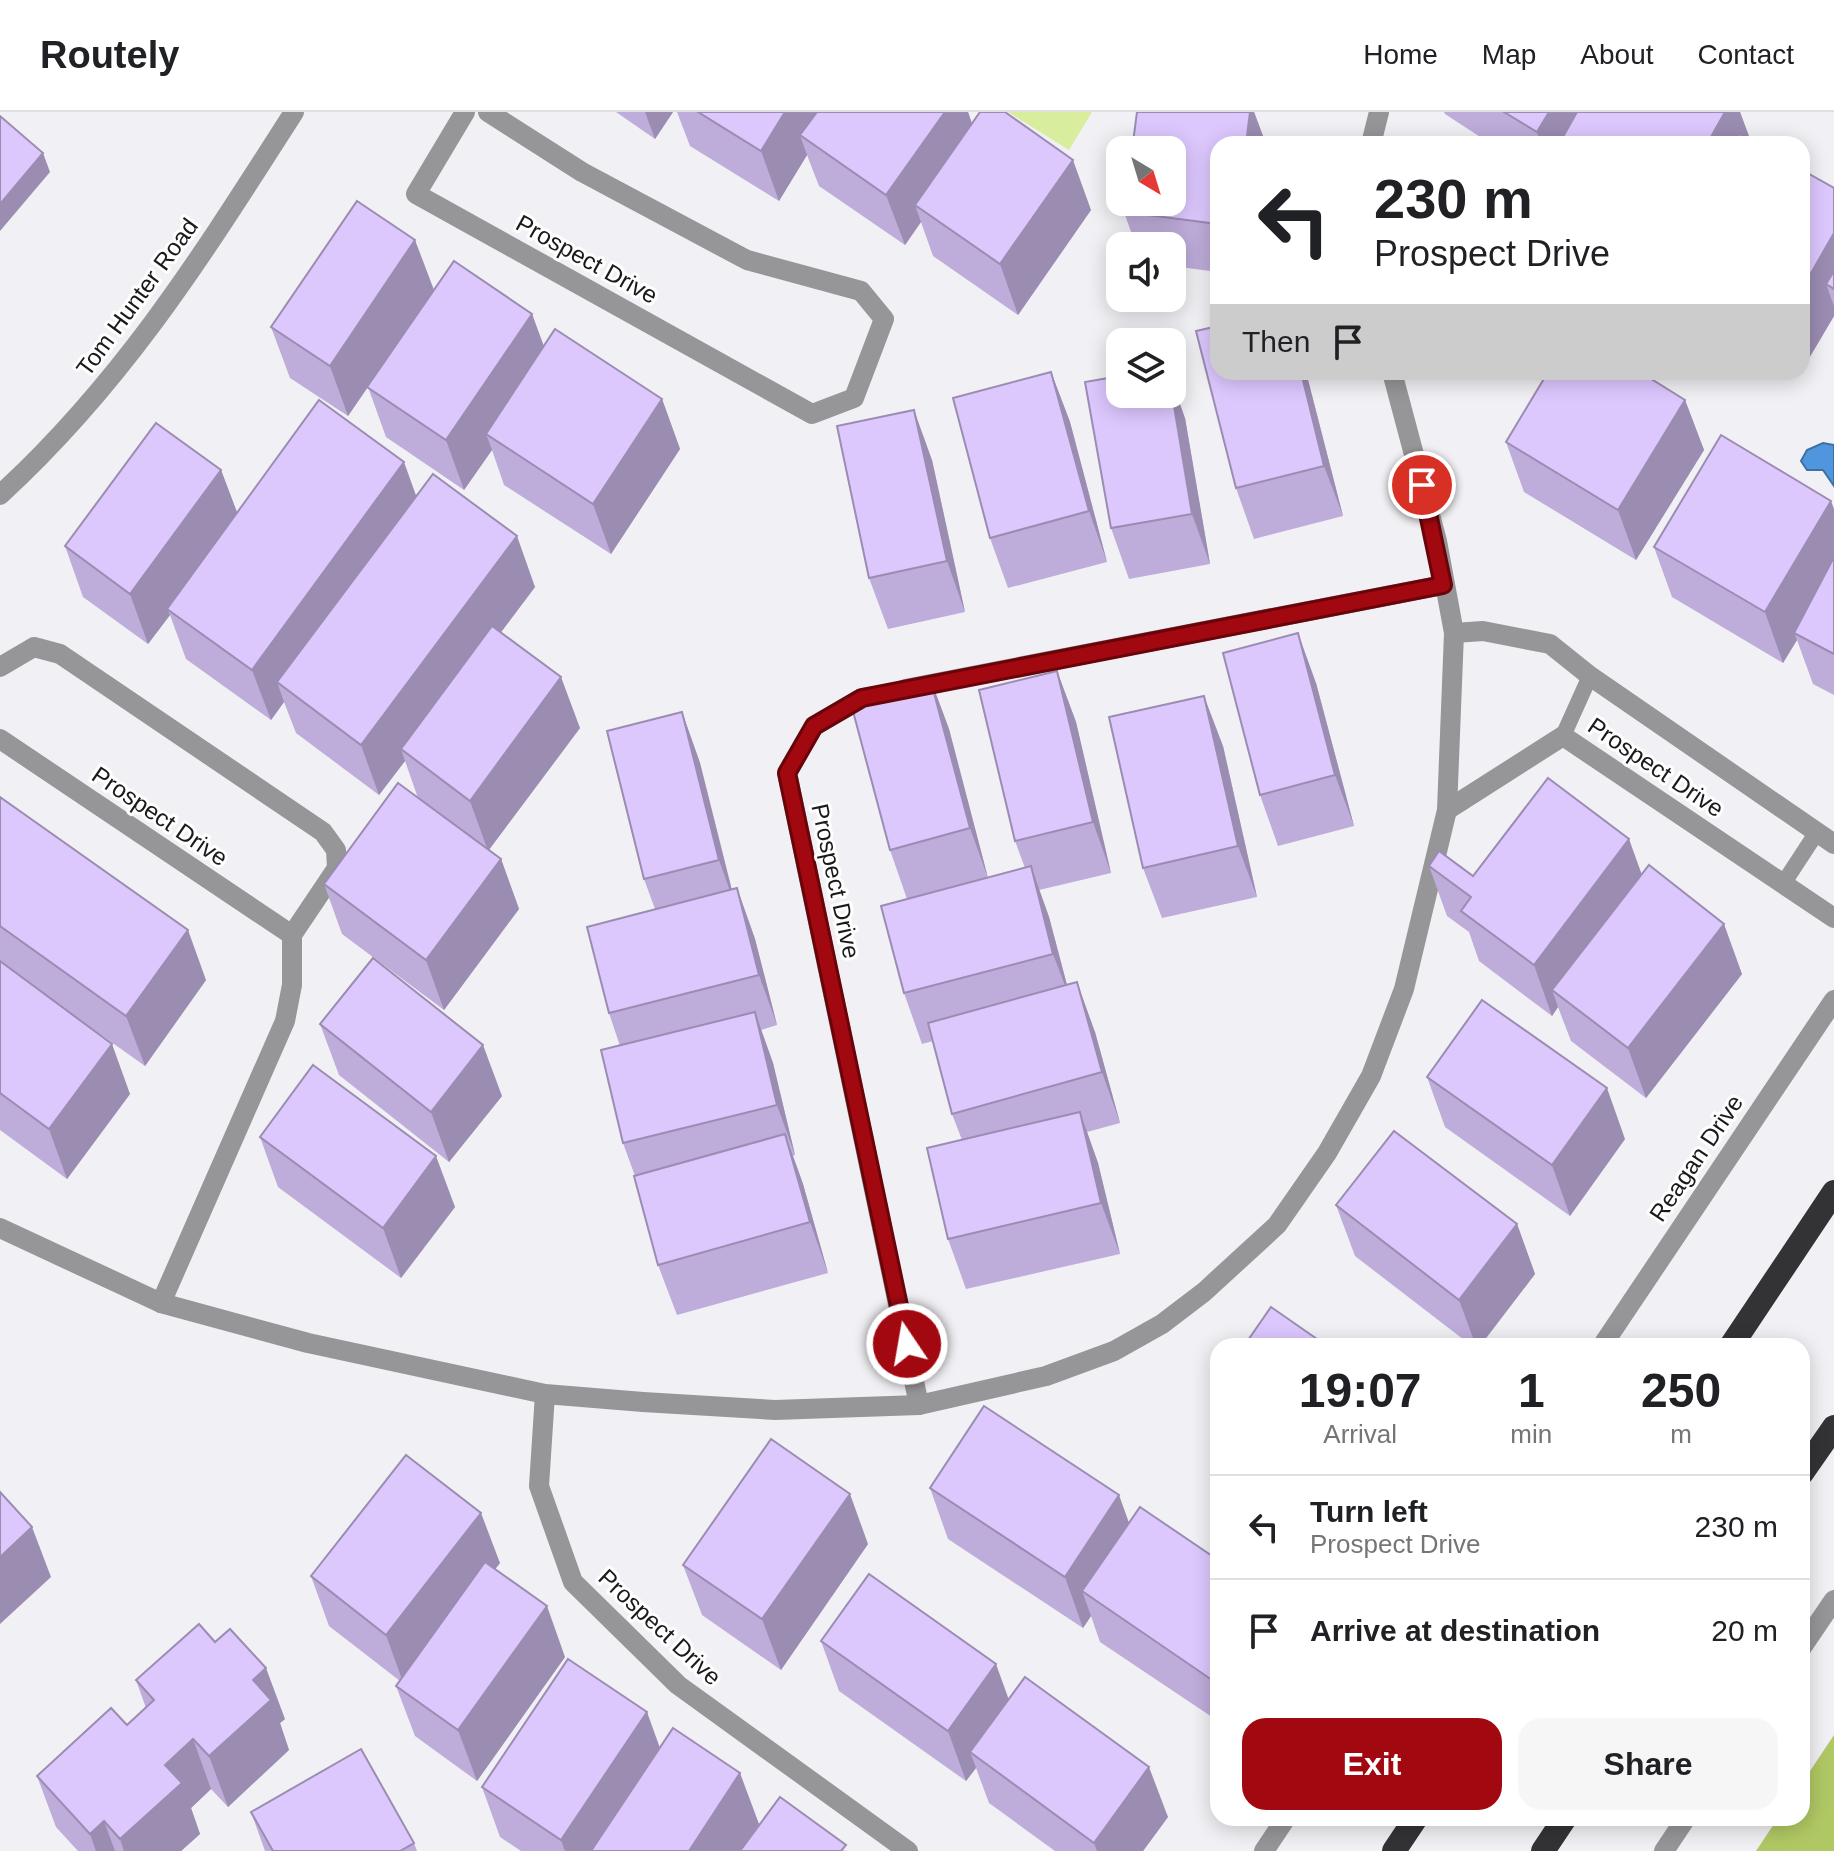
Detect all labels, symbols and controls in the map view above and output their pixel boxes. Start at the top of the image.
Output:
text: Routely [40,34,179,76]
text: Home [1363,39,1438,70]
text: Map [1482,39,1536,70]
text: About [1580,39,1654,70]
text: Contact [1698,39,1794,70]
north arrow [1106,136,1186,216]
map controls [1106,136,1186,408]
text: 230 m [1374,167,1533,230]
icon: left [1242,168,1346,272]
street label: Prospect Drive [512,209,662,309]
street label: Tom Hunter Road [71,213,203,381]
button: sound [1106,232,1186,312]
text: Prospect Drive [1374,233,1610,274]
icon: arrive [1326,320,1370,364]
text: Then [1242,325,1310,358]
button: layers [1106,328,1186,408]
pin [1388,451,1456,519]
icon: arrive [1400,463,1444,507]
street label: Prospect Drive [1583,712,1729,822]
street label: Prospect Drive [87,761,233,871]
street label: Prospect Drive [806,801,866,961]
street label: Reagan Drive [1644,1090,1748,1226]
position arrow [865,1302,949,1386]
text: 19:07 [1299,1364,1422,1417]
text: 1 [1518,1364,1545,1417]
text: 250 [1641,1364,1721,1417]
text: Arrival [1323,1419,1397,1449]
text: min [1510,1419,1552,1449]
text: m [1670,1419,1692,1449]
text: Turn left [1310,1495,1428,1528]
icon: left [1242,1505,1286,1549]
text: 230 m [1695,1510,1778,1543]
text: Prospect Drive [1310,1529,1481,1559]
street label: Prospect Drive [593,1563,727,1691]
icon: arrive [1242,1609,1286,1653]
text: Arrive at destination [1310,1614,1600,1647]
text: 20 m [1711,1614,1778,1647]
button: Exit [1242,1718,1502,1810]
button: Share [1518,1718,1778,1810]

